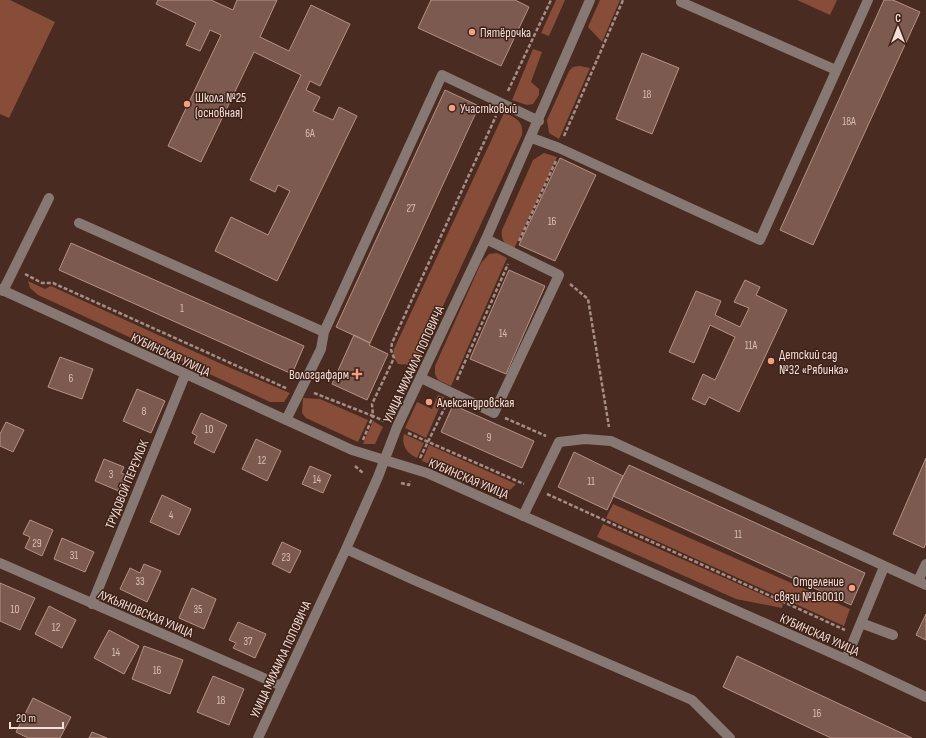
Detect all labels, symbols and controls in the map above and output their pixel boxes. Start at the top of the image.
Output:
north arrow [878,8,918,48]
text: С [895,12,901,25]
place label: Пятёрочка [480,25,531,41]
marker: Пятёрочка [467,27,477,37]
house number: 18 [643,88,652,101]
place label: Школа №25 (основная) [195,90,246,121]
marker: Школа №25 (основная) [182,99,192,109]
place label: Участковый [460,101,517,117]
marker: Участковый [447,103,457,113]
house number: 18А [842,115,856,128]
house number: 6А [305,127,315,140]
house number: 27 [407,202,416,215]
house number: 16 [548,215,557,228]
house number: 1 [180,302,184,315]
street label: УЛИЦА МИХАИЛА ПОПОВИЧА [380,303,448,425]
house number: 14 [499,327,508,340]
street label: КУБИНСКАЯ УЛИЦА [129,330,213,380]
house number: 11А [745,339,758,352]
place label: Детский сад №32 «Рябинка» [779,347,849,378]
marker: Детский сад №32 «Рябинка» [766,356,776,366]
place label: Вологдафарм [289,367,349,383]
marker: Вологдафарм [352,369,362,379]
house number: 6 [69,372,74,385]
place label: Александровская [436,395,514,411]
marker: Александровская [424,397,434,407]
house number: 8 [142,405,147,418]
house number: 10 [205,423,213,436]
house number: 9 [487,431,492,444]
street label: ТРУДОВОЙ ПЕРЕУЛОК [102,437,152,531]
house number: 12 [258,454,267,467]
street label: КУБИНСКАЯ УЛИЦА [426,455,511,503]
house number: 3 [109,468,114,481]
house number: 14 [313,473,322,486]
house number: 11 [587,475,595,488]
house number: 4 [169,509,174,522]
house number: 11 [734,528,742,541]
house number: 29 [32,537,42,550]
house number: 31 [70,549,78,562]
house number: 23 [281,551,291,564]
place label: Отделение связи №160010 [774,574,844,605]
house number: 33 [135,575,145,588]
marker: Отделение связи №160010 [847,583,857,593]
street label: ЛУКЬЯНОВСКАЯ УЛИЦА [95,586,196,641]
street label: УЛИЦА МИХАИЛА ПОПОВИЧА [247,598,315,720]
house number: 10 [11,603,19,616]
house number: 35 [193,603,203,616]
street label: КУБИНСКАЯ УЛИЦА [777,610,862,660]
house number: 12 [52,621,61,634]
house number: 37 [243,635,253,648]
house number: 14 [112,646,121,659]
house number: 16 [153,664,162,677]
house number: 18 [217,694,226,707]
scale bar [10,704,63,730]
house number: 16 [813,707,822,720]
text: 20 m [16,711,36,726]

